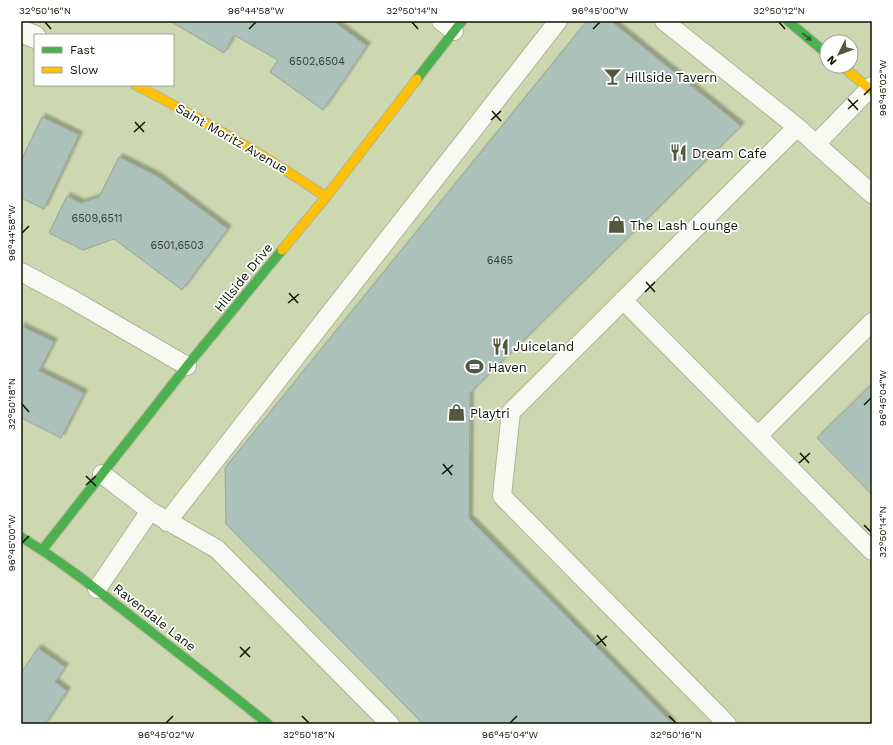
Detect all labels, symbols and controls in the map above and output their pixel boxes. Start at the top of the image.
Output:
text: 32°50'16"N [19,5,71,16]
text: 96°44'58"W [228,5,285,16]
text: 32°50'14"N [386,5,438,16]
text: 96°45'00"W [572,5,629,16]
text: 32°50'12"N [753,5,805,16]
one-way arrow [802,33,813,42]
legend [34,34,174,86]
north arrow [819,34,859,74]
text: Fast [70,43,95,57]
text: N [824,53,839,68]
house number: 6502,6504 [289,55,345,68]
text: 96°45'02"W [877,59,888,116]
text: Slow [70,63,98,77]
bar icon: Hillside Tavern [602,67,622,87]
place label: Hillside Tavern [625,70,717,85]
street label: Saint Moritz Avenue [173,100,290,177]
restaurant icon: Dream Cafe [669,143,689,163]
place label: Dream Cafe [692,146,767,161]
text: 96°44'58"W [6,204,17,261]
house number: 6509,6511 [72,212,123,225]
shop icon: The Lash Lounge [607,215,627,235]
place label: The Lash Lounge [630,218,738,233]
house number: 6501,6503 [150,239,204,252]
street label: Hillside Drive [211,240,276,315]
house number: 6465 [487,254,513,267]
restaurant icon: Juiceland [490,336,510,356]
place label: Juiceland [513,339,574,354]
sports icon: Haven [465,357,485,377]
place label: Haven [488,360,527,375]
text: 96°45'04"W [877,369,888,426]
text: 32°50'18"N [6,378,17,430]
shop icon: Playtri [447,403,467,423]
place label: Playtri [470,406,510,421]
text: 32°50'14"N [877,506,888,558]
text: 96°45'00"W [6,514,17,571]
street label: Ravendale Lane [111,581,199,654]
text: 96°45'02"W [138,729,195,740]
text: 32°50'18"N [283,729,335,740]
text: 96°45'04"W [482,729,539,740]
text: 32°50'16"N [650,729,702,740]

